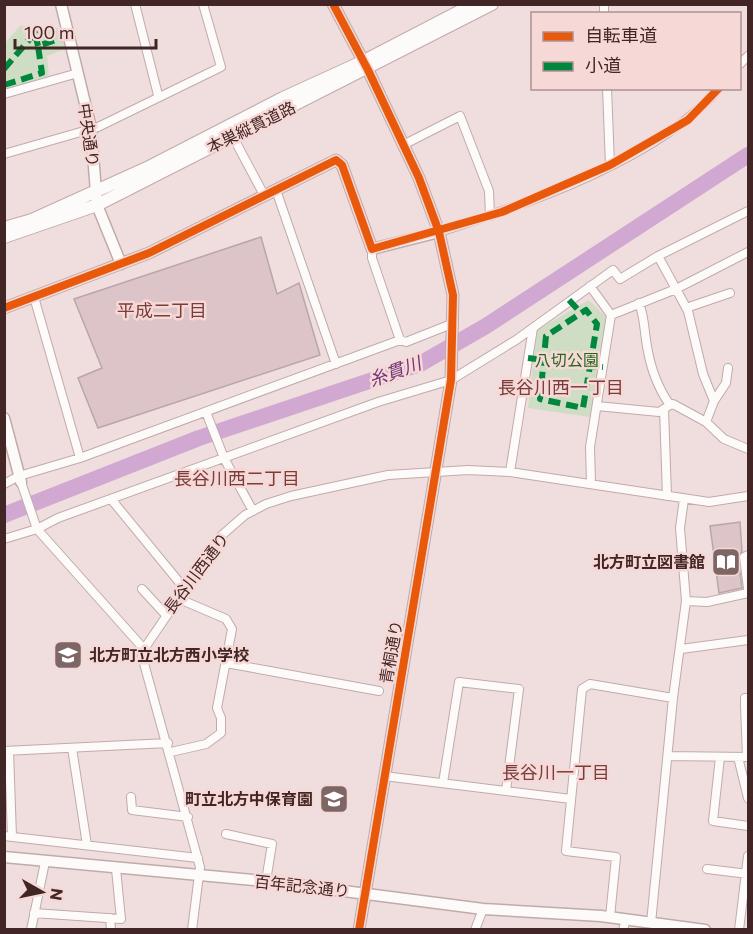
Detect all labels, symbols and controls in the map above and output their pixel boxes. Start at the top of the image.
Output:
scale bar [15,12,156,50]
legend [531,12,741,90]
text: 100 m [24,21,74,43]
text: 自転車道 [585,24,657,46]
text: 小道 [585,54,621,76]
street label: 本巣縦貫道路 [203,97,298,156]
street label: 中央通り [76,102,103,168]
district label: 平成二丁目 [117,299,207,321]
park label: 八切公園 [535,350,599,369]
water label: 糸貫川 [366,351,426,391]
district label: 長谷川西一丁目 [498,376,624,398]
district label: 長谷川西二丁目 [174,467,300,489]
street label: 長谷川西通り [159,529,232,617]
library icon: 北方町立図書館 [710,546,742,578]
place label: 北方町立図書館 [593,552,705,571]
street label: 青桐通り [376,619,405,685]
school or university icon: 北方町立北方西小学校 [52,639,84,671]
place label: 北方町立北方西小学校 [89,645,249,664]
district label: 長谷川一丁目 [502,761,610,783]
school or university icon: 町立北方中保育園 [318,783,350,815]
place label: 町立北方中保育園 [185,789,313,808]
north arrow [12,862,72,922]
street label: 百年記念通り [253,871,351,900]
text: N [47,887,68,902]

